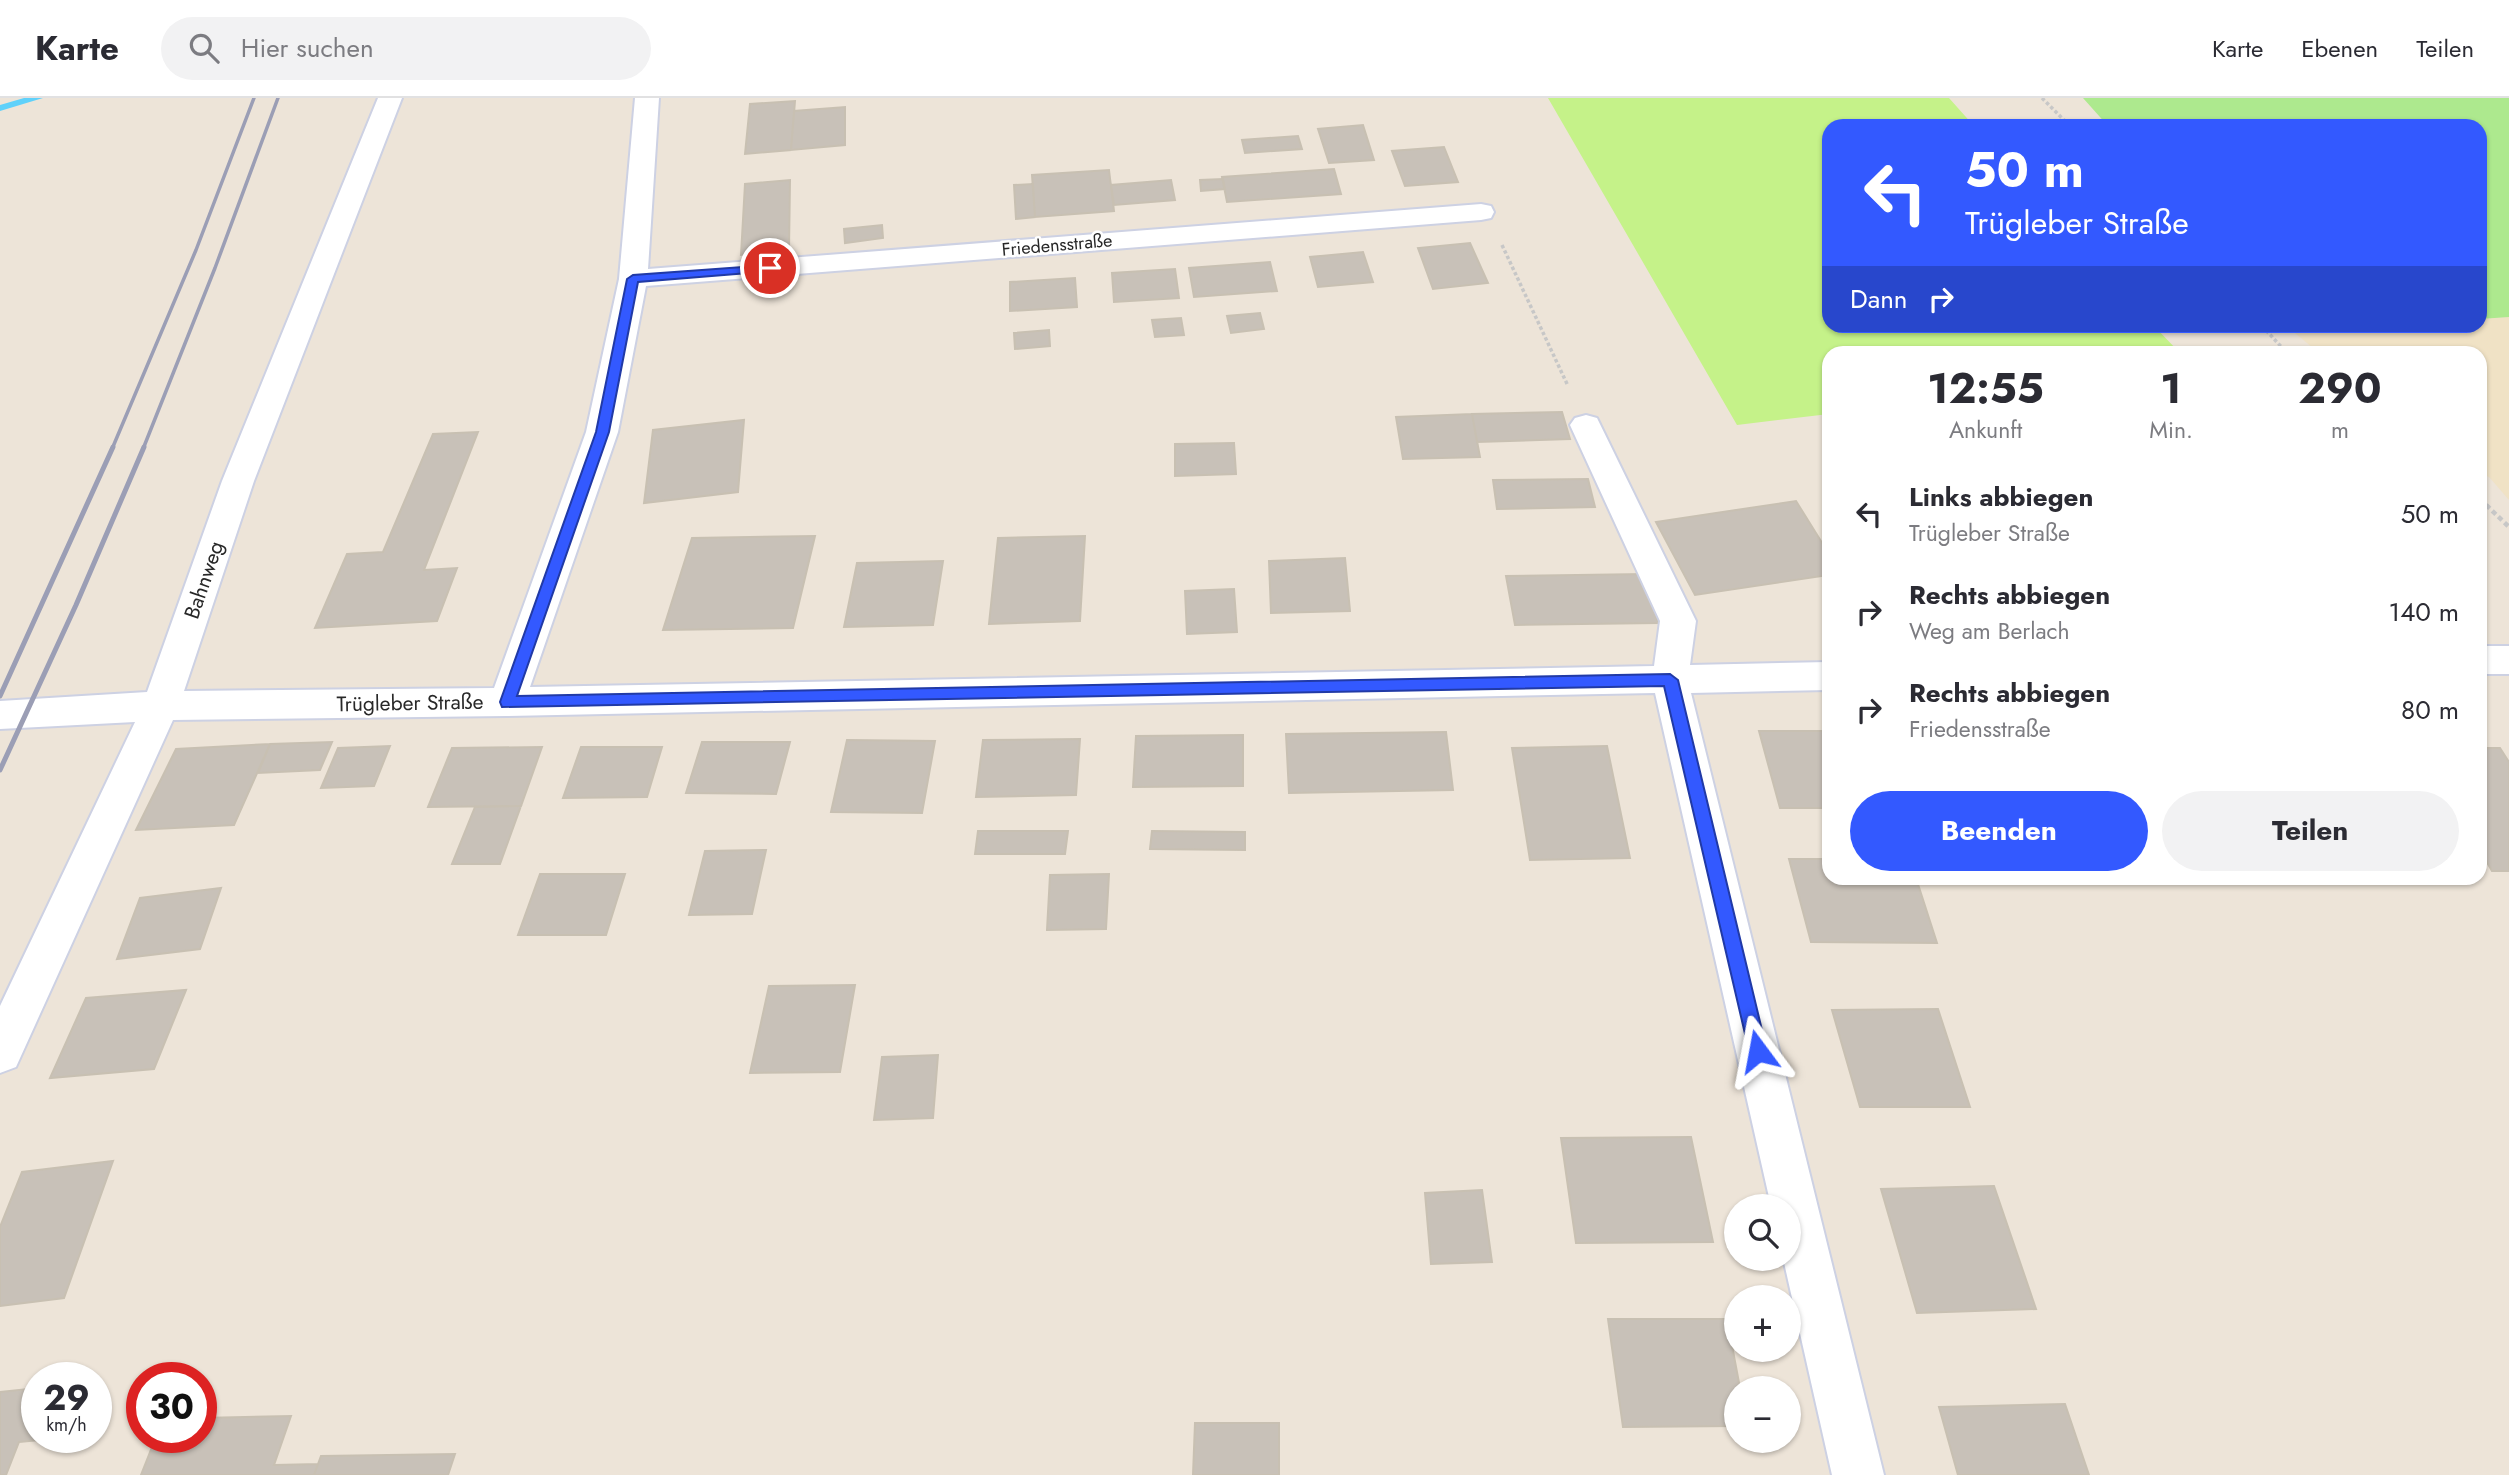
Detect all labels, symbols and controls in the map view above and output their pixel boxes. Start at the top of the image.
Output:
search box [161,17,651,80]
text: Karte [35,25,119,72]
icon: search [185,29,223,67]
text: Hier suchen [241,29,374,67]
text: Karte [2212,31,2263,66]
text: Ebenen [2301,31,2378,66]
text: Teilen [2416,31,2474,66]
text: 50 m [1965,135,2084,205]
icon: left [1850,147,1941,238]
text: Trügleber Straße [1965,200,2189,246]
street label: Friedensstraße [1001,227,1113,263]
pin [740,238,800,298]
icon: arrive [751,249,789,287]
text: Dann [1850,280,1908,318]
icon: right [1922,280,1960,318]
text: 12:55 [1927,358,2044,419]
text: 1 [2160,358,2182,419]
text: 290 [2298,358,2382,419]
text: Ankunft [1949,413,2022,447]
text: Min. [2149,413,2193,447]
text: m [2331,413,2349,447]
text: Links abbiegen [1909,478,2093,516]
icon: left [1850,495,1888,533]
text: 50 m [2401,495,2459,533]
text: Trügleber Straße [1909,516,2070,550]
street label: Bahnweg [177,537,231,623]
text: Rechts abbiegen [1909,576,2110,614]
icon: right [1850,593,1888,631]
text: 140 m [2388,593,2459,631]
text: Weg am Berlach [1909,614,2070,648]
text: Rechts abbiegen [1909,674,2110,712]
street label: Trügleber Straße [336,687,484,719]
icon: right [1850,691,1888,729]
text: 80 m [2401,691,2459,729]
text: Friedensstraße [1909,712,2051,746]
button: Beenden [1850,791,2148,871]
button: Teilen [2162,791,2459,871]
position arrow [1721,1014,1795,1088]
map controls [1724,1194,1801,1453]
button: search [1724,1194,1801,1271]
button: + [1724,1285,1801,1362]
speed limit sign: 30 [126,1362,217,1453]
text: 29 [43,1373,90,1423]
button: − [1724,1376,1801,1453]
text: km/h [46,1412,87,1438]

